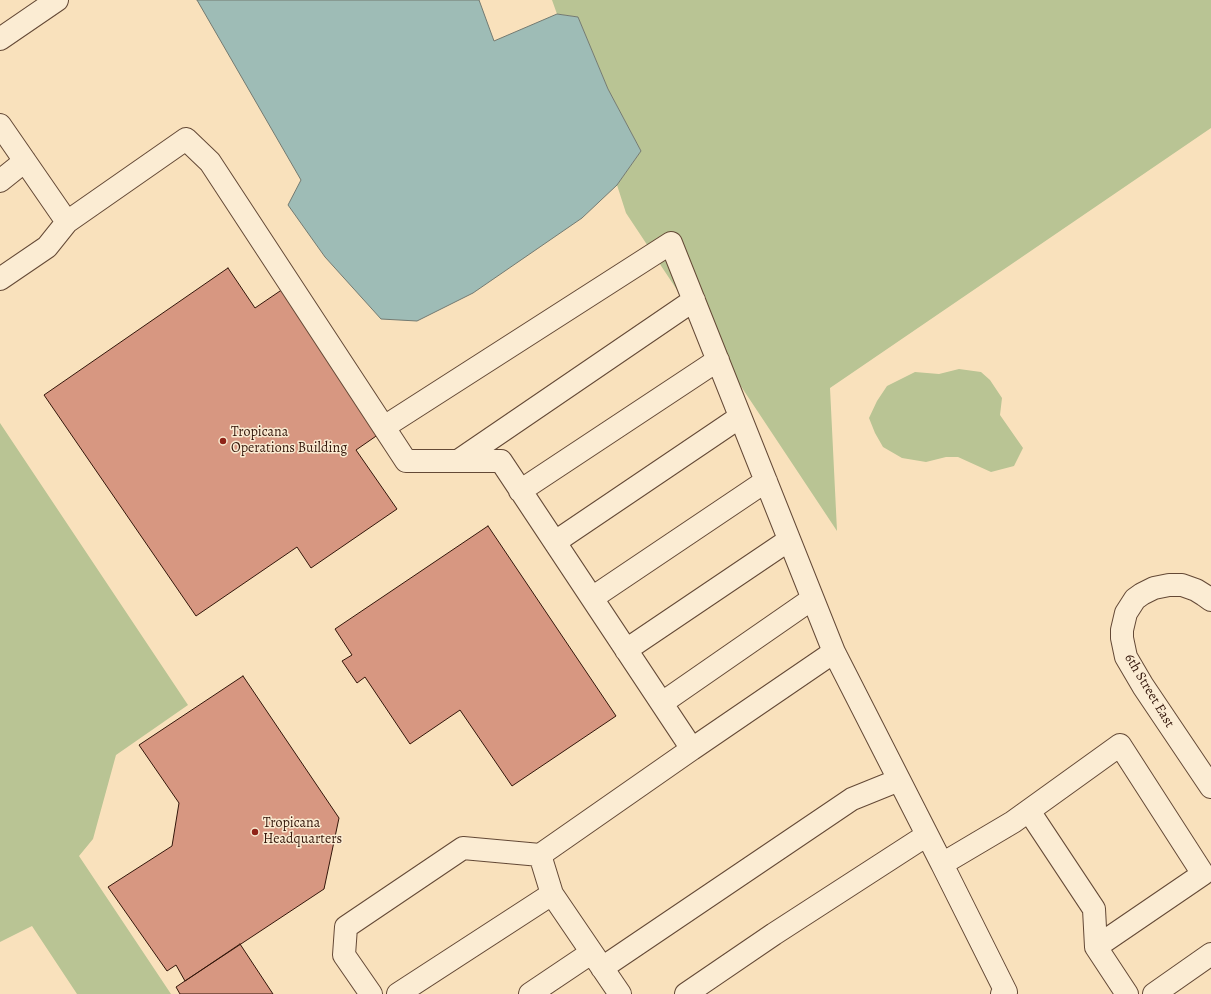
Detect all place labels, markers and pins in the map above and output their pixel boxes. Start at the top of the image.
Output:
place label: Tropicana Operations Building [231,425,347,458]
marker: Tropicana Operations Building [218,436,228,446]
place label: Tropicana Headquarters [263,816,342,848]
marker: Tropicana Headquarters [250,827,260,837]

